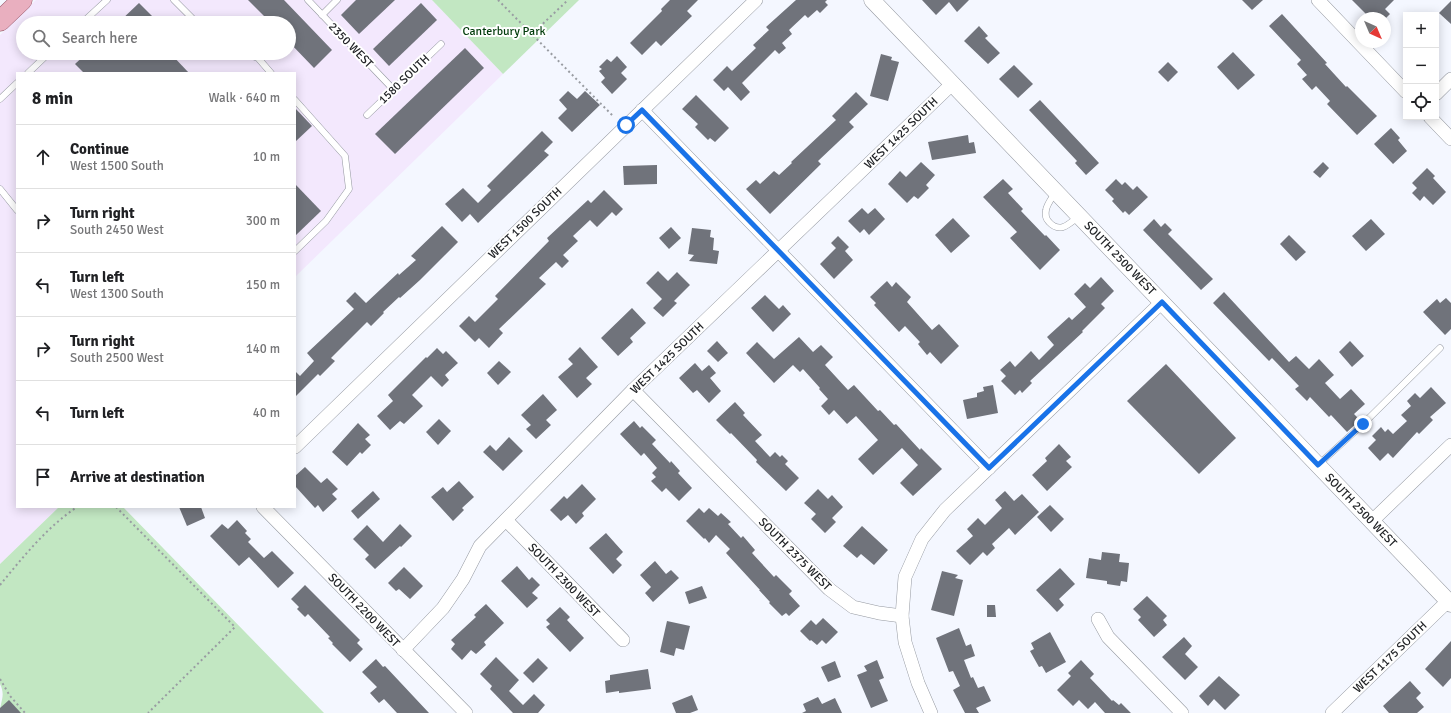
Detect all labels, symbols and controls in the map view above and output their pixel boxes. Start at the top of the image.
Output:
north arrow [1355,12,1391,48]
map controls [1403,12,1439,120]
button: + [1403,12,1439,48]
search box [16,16,296,60]
street label: 2350 WEST [325,19,376,71]
park label: Canterbury Park [462,24,546,39]
icon: search [30,27,52,49]
text: Search here [62,29,138,47]
button: − [1403,48,1439,84]
street label: 1580 SOUTH [376,51,433,107]
button: locate [1403,84,1439,120]
text: 8 min [32,88,73,109]
text: Walk · 640 m [209,90,280,106]
street label: WEST 1425 SOUTH [861,94,941,172]
route start [617,116,635,134]
text: Continue [70,140,129,158]
icon: ahead [32,146,54,168]
text: 10 m [253,149,280,165]
text: West 1500 South [70,158,164,174]
street label: WEST 1500 SOUTH [485,184,565,262]
text: Turn right [70,204,135,222]
icon: right [32,210,54,232]
text: 300 m [246,213,280,229]
street label: SOUTH 2500 WEST [1081,218,1159,299]
text: South 2450 West [70,222,164,238]
text: Turn left [70,268,124,286]
icon: left [32,274,54,296]
text: 150 m [246,277,280,293]
text: West 1300 South [70,286,164,302]
street label: WEST 1425 SOUTH [627,319,707,397]
text: Turn right [70,332,135,350]
icon: right [32,338,54,360]
text: 140 m [246,341,280,357]
text: South 2500 West [70,350,164,366]
icon: left [32,402,54,424]
text: Turn left [70,404,124,422]
text: 40 m [253,405,280,421]
route end [1354,415,1372,433]
icon: arrive [32,466,54,488]
text: Arrive at destination [70,468,205,486]
street label: SOUTH 2500 WEST [1322,470,1400,551]
street label: SOUTH 2375 WEST [755,515,834,594]
street label: SOUTH 2300 WEST [525,540,603,621]
street label: SOUTH 2200 WEST [325,570,403,651]
street label: WEST 1175 SOUTH [1350,618,1430,696]

